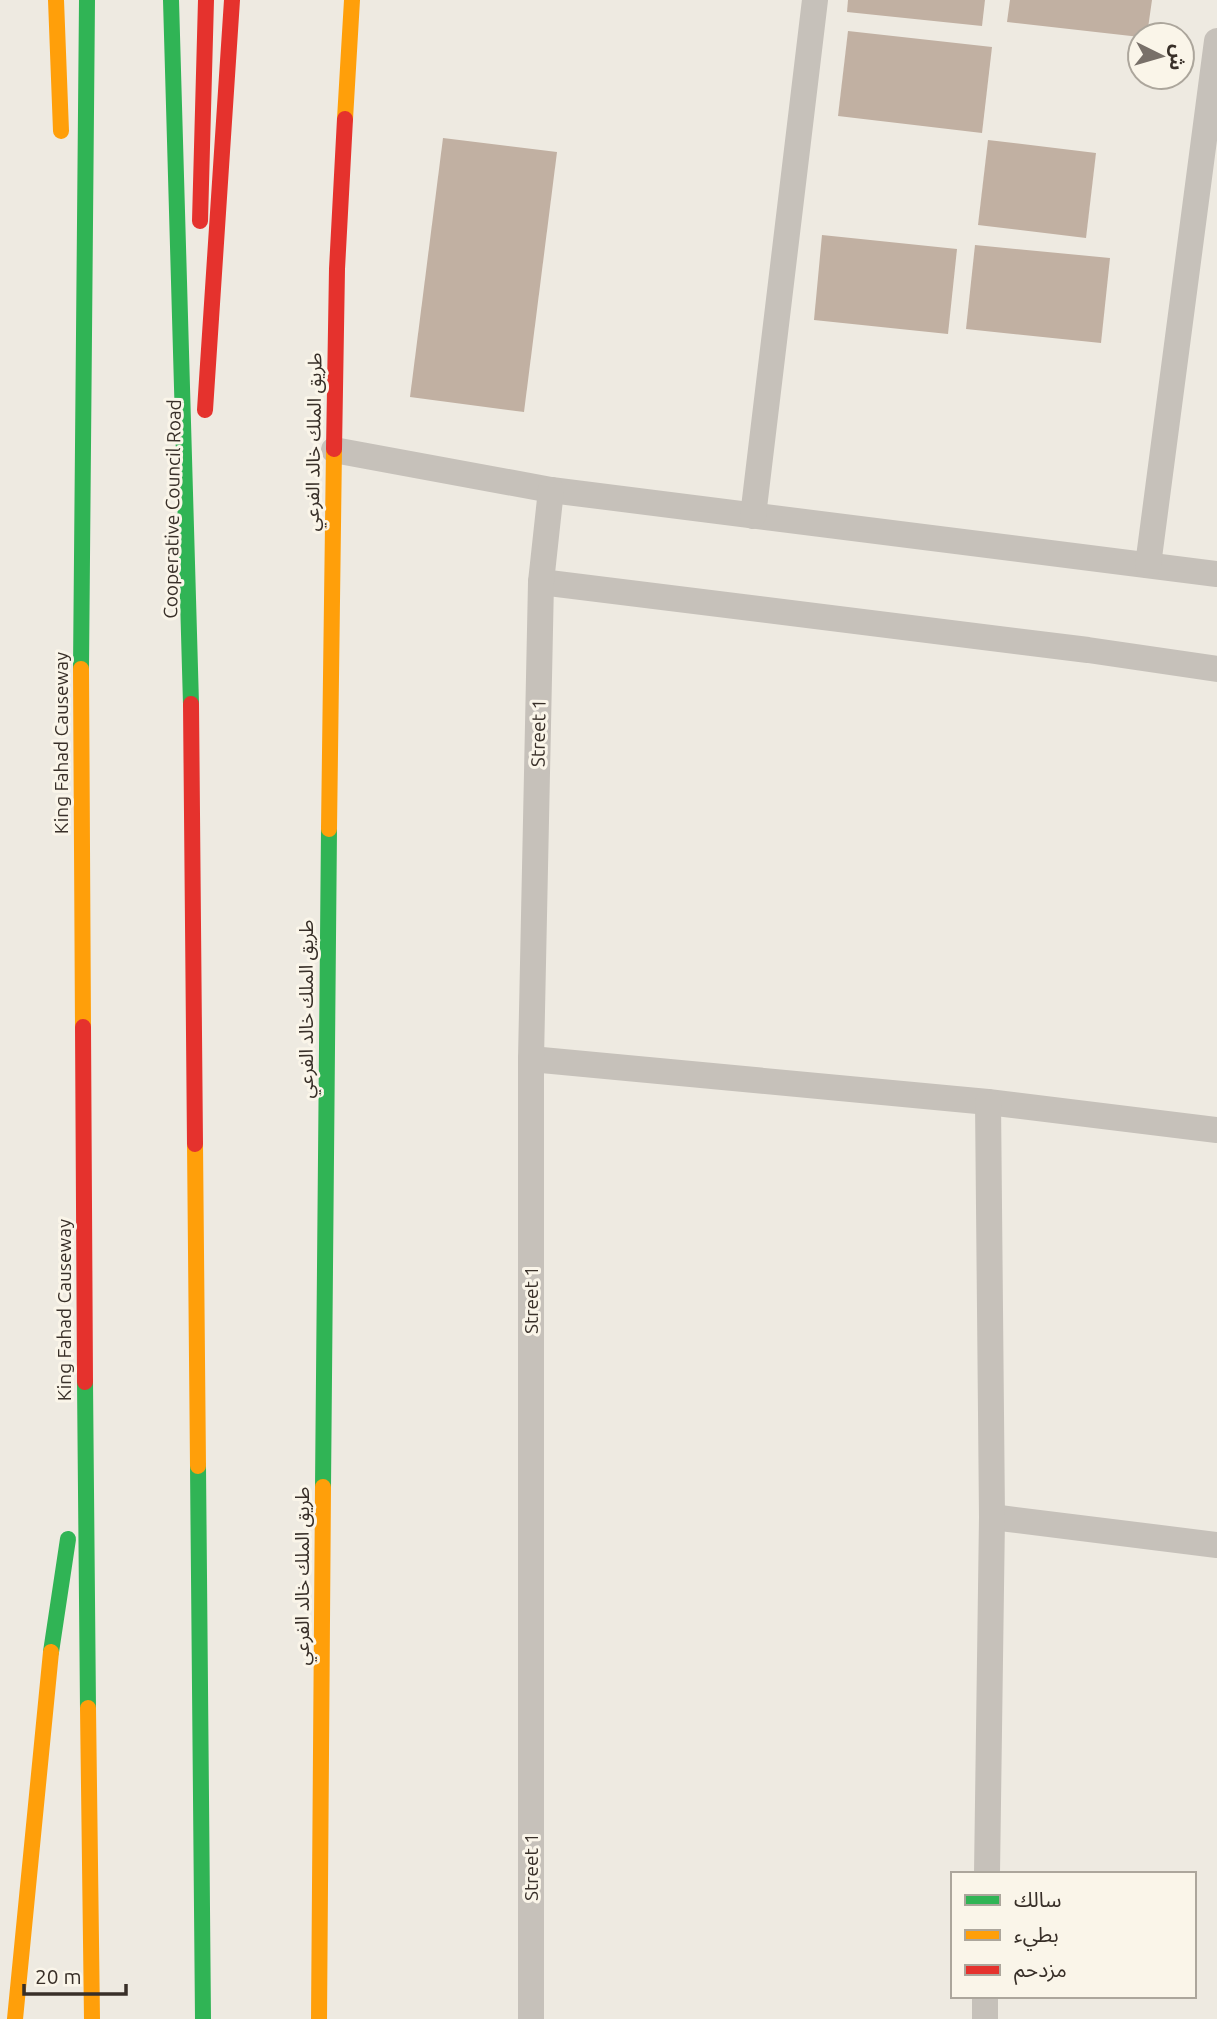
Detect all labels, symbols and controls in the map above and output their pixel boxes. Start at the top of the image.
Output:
north arrow [1126,21,1196,91]
text: ش [1166,44,1190,71]
street label: طريق الملك خالد الفرعي [300,352,330,532]
street label: Cooperative Council Road [159,399,185,619]
street label: King Fahad Causeway [50,652,72,834]
street label: Street 1 [526,699,550,767]
street label: طريق الملك خالد الفرعي [295,919,321,1098]
street label: King Fahad Causeway [53,1219,75,1401]
street label: Street 1 [520,1266,542,1334]
street label: طريق الملك خالد الفرعي [291,1486,317,1665]
street label: Street 1 [520,1833,542,1901]
legend [951,1872,1196,1998]
text: سالك [1014,1887,1061,1911]
text: بطيء [1014,1922,1059,1951]
scale bar [24,1952,126,1996]
text: مزدحم [1014,1957,1067,1985]
text: 20 m [35,1964,82,1988]

